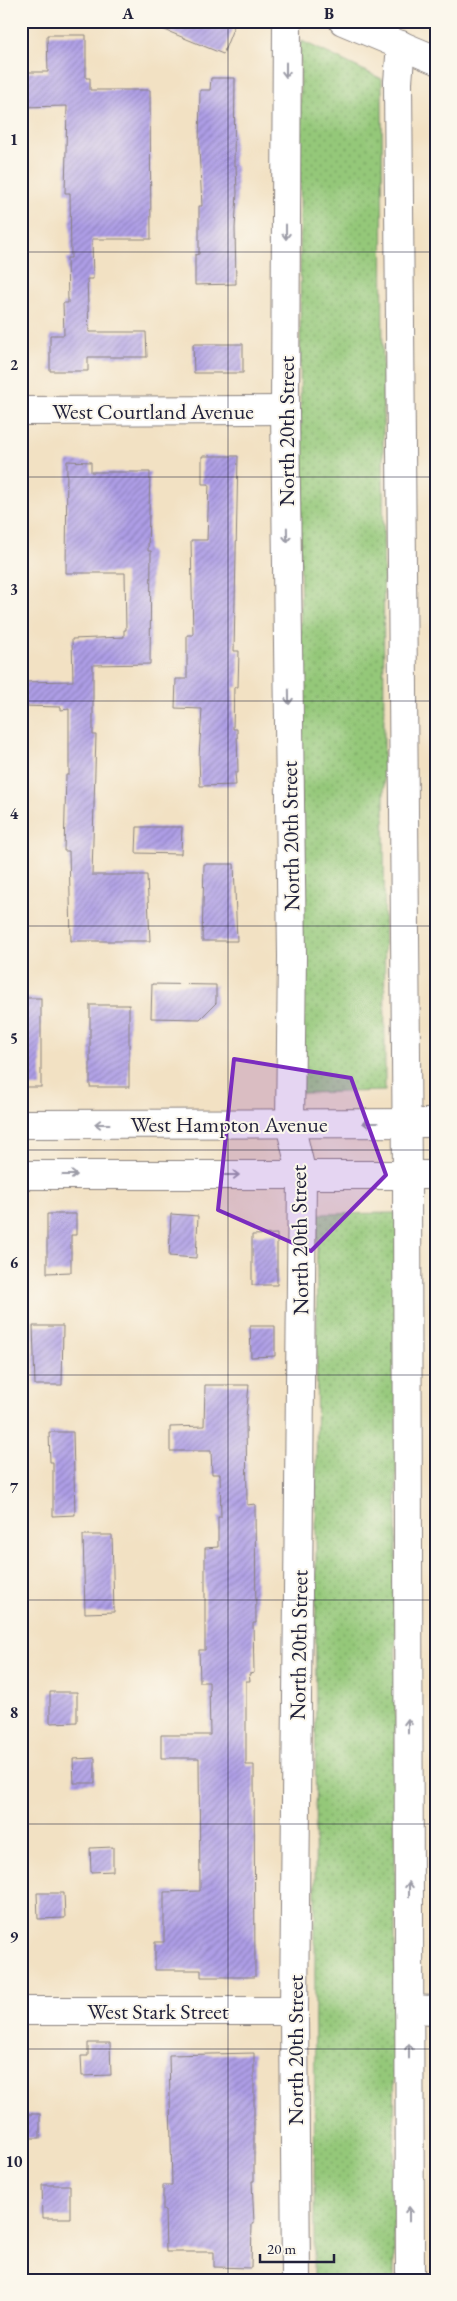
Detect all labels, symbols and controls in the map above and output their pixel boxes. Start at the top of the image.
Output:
text: A [121,3,134,24]
text: B [324,3,334,24]
one-way arrow [281,62,291,78]
text: 1 [10,129,18,150]
one-way arrow [281,224,291,240]
text: 2 [10,354,19,375]
street label: North 20th Street [272,356,301,506]
street label: West Courtland Avenue [52,397,254,426]
one-way arrow [282,526,292,543]
text: 3 [10,579,18,600]
one-way arrow [284,689,294,705]
street label: North 20th Street [275,760,306,911]
text: 4 [10,803,19,824]
text: 5 [10,1028,18,1049]
street label: West Hampton Avenue [130,1110,328,1139]
one-way arrow [94,1119,110,1129]
one-way arrow [362,1119,378,1128]
street label: North 20th Street [284,1164,315,1315]
one-way arrow [62,1170,78,1180]
one-way arrow [224,1170,240,1180]
text: 6 [10,1252,19,1273]
text: 7 [10,1477,19,1498]
street label: North 20th Street [283,1569,314,1720]
text: 8 [10,1702,18,1723]
one-way arrow [403,1718,413,1734]
one-way arrow [404,1881,414,1897]
text: 9 [10,1926,19,1947]
street label: North 20th Street [281,1975,310,2125]
street label: West Stark Street [87,1997,229,2026]
one-way arrow [404,2043,414,2060]
text: 10 [6,2151,23,2172]
one-way arrow [404,2206,414,2222]
scale bar [260,2231,333,2263]
text: 20 m [267,2239,296,2258]

